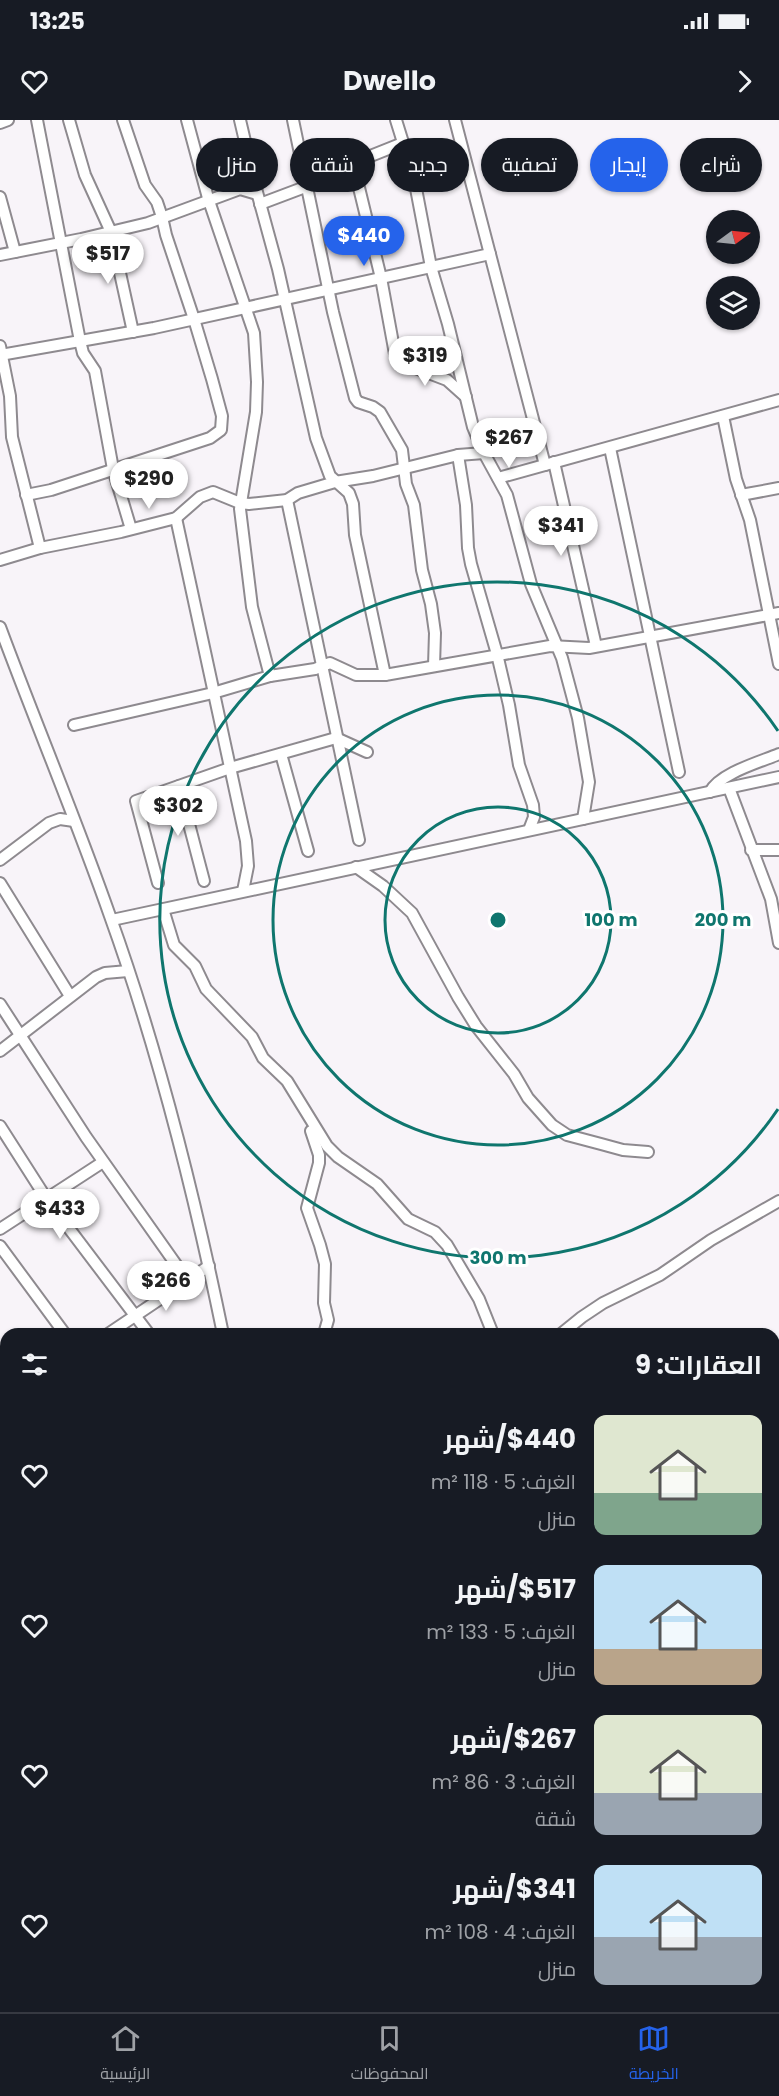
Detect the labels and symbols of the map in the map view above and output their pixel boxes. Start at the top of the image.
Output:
north arrow [706,210,760,264]
pin: $440 [328,216,400,267]
pin: $517 [72,234,144,285]
pin: $319 [389,336,461,387]
pin: $267 [473,418,545,469]
pin: $290 [113,459,185,510]
pin: $341 [525,506,597,557]
pin: $302 [142,786,214,837]
text: 100 m [584,907,638,932]
text: 200 m [695,907,751,932]
centre of rings [488,910,508,930]
pin: $433 [24,1189,96,1240]
text: 300 m [469,1245,527,1270]
pin: $266 [130,1261,202,1312]

